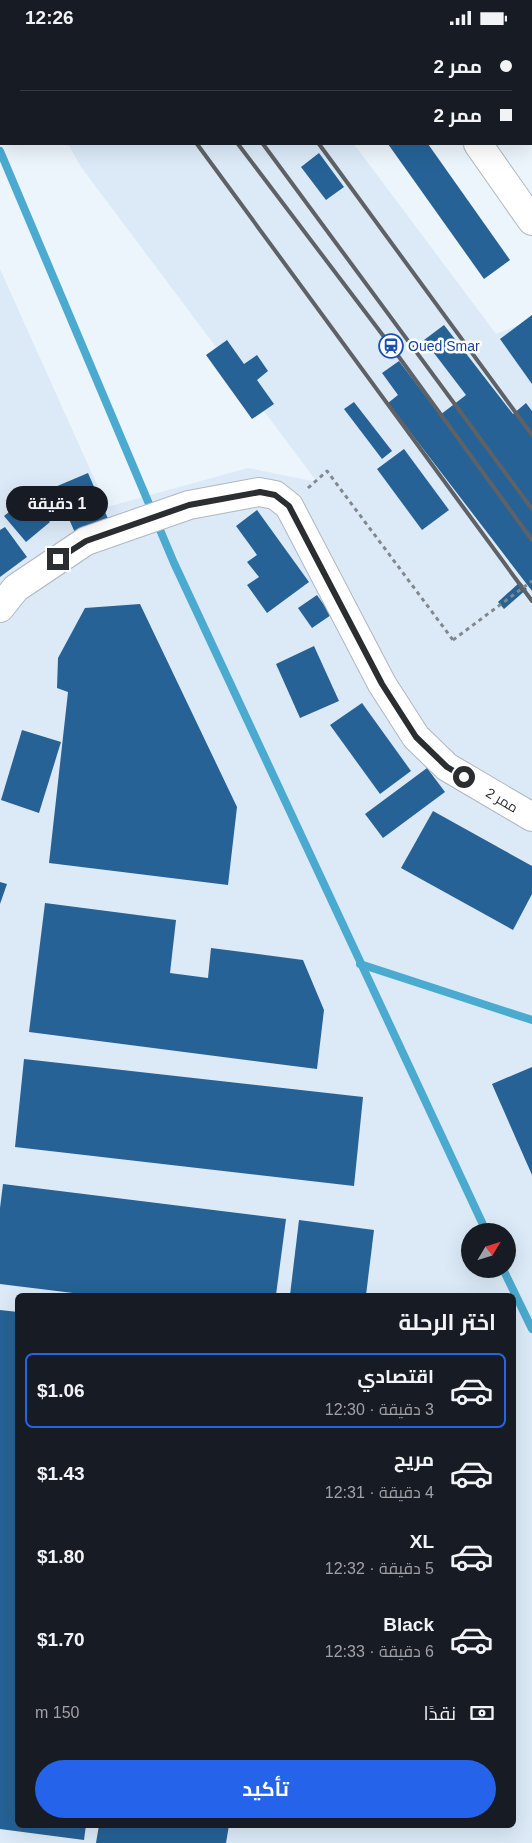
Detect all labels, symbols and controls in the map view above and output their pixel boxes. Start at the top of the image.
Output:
text: 12:26 [25,7,74,28]
text: ممر 2 [433,56,482,77]
text: ممر 2 [433,105,482,126]
station icon: Oued Smar [378,333,404,359]
place label: Oued Smar [408,338,480,354]
callout: 1 دقيقة [7,487,109,521]
text: 1 دقيقة [28,495,86,512]
route end [47,548,69,570]
route start [453,766,475,788]
street label: ممر 2 [483,784,521,816]
north arrow [461,1223,516,1277]
map controls [461,1223,516,1278]
text: اختر الرحلة [398,1310,496,1335]
text: اقتصادي [358,1366,434,1387]
icon: car [449,1368,494,1413]
text: $1.06 [37,1380,85,1401]
text: 3 دقيقة · 12:30 [325,1401,434,1418]
text: مريح [394,1449,434,1470]
icon: car [449,1451,494,1496]
text: $1.43 [37,1463,85,1484]
text: 4 دقيقة · 12:31 [325,1484,434,1501]
text: XL [410,1531,434,1552]
icon: car [449,1534,494,1579]
text: $1.80 [37,1546,85,1567]
text: 5 دقيقة · 12:32 [325,1560,434,1577]
text: Black [383,1614,434,1635]
icon: car [449,1617,494,1662]
text: $1.70 [37,1629,85,1650]
text: 6 دقيقة · 12:33 [325,1643,434,1660]
icon: cash [468,1699,496,1727]
text: نقدًا [424,1703,456,1724]
text: 150 m [35,1704,79,1721]
button: تأكيد [35,1760,496,1818]

